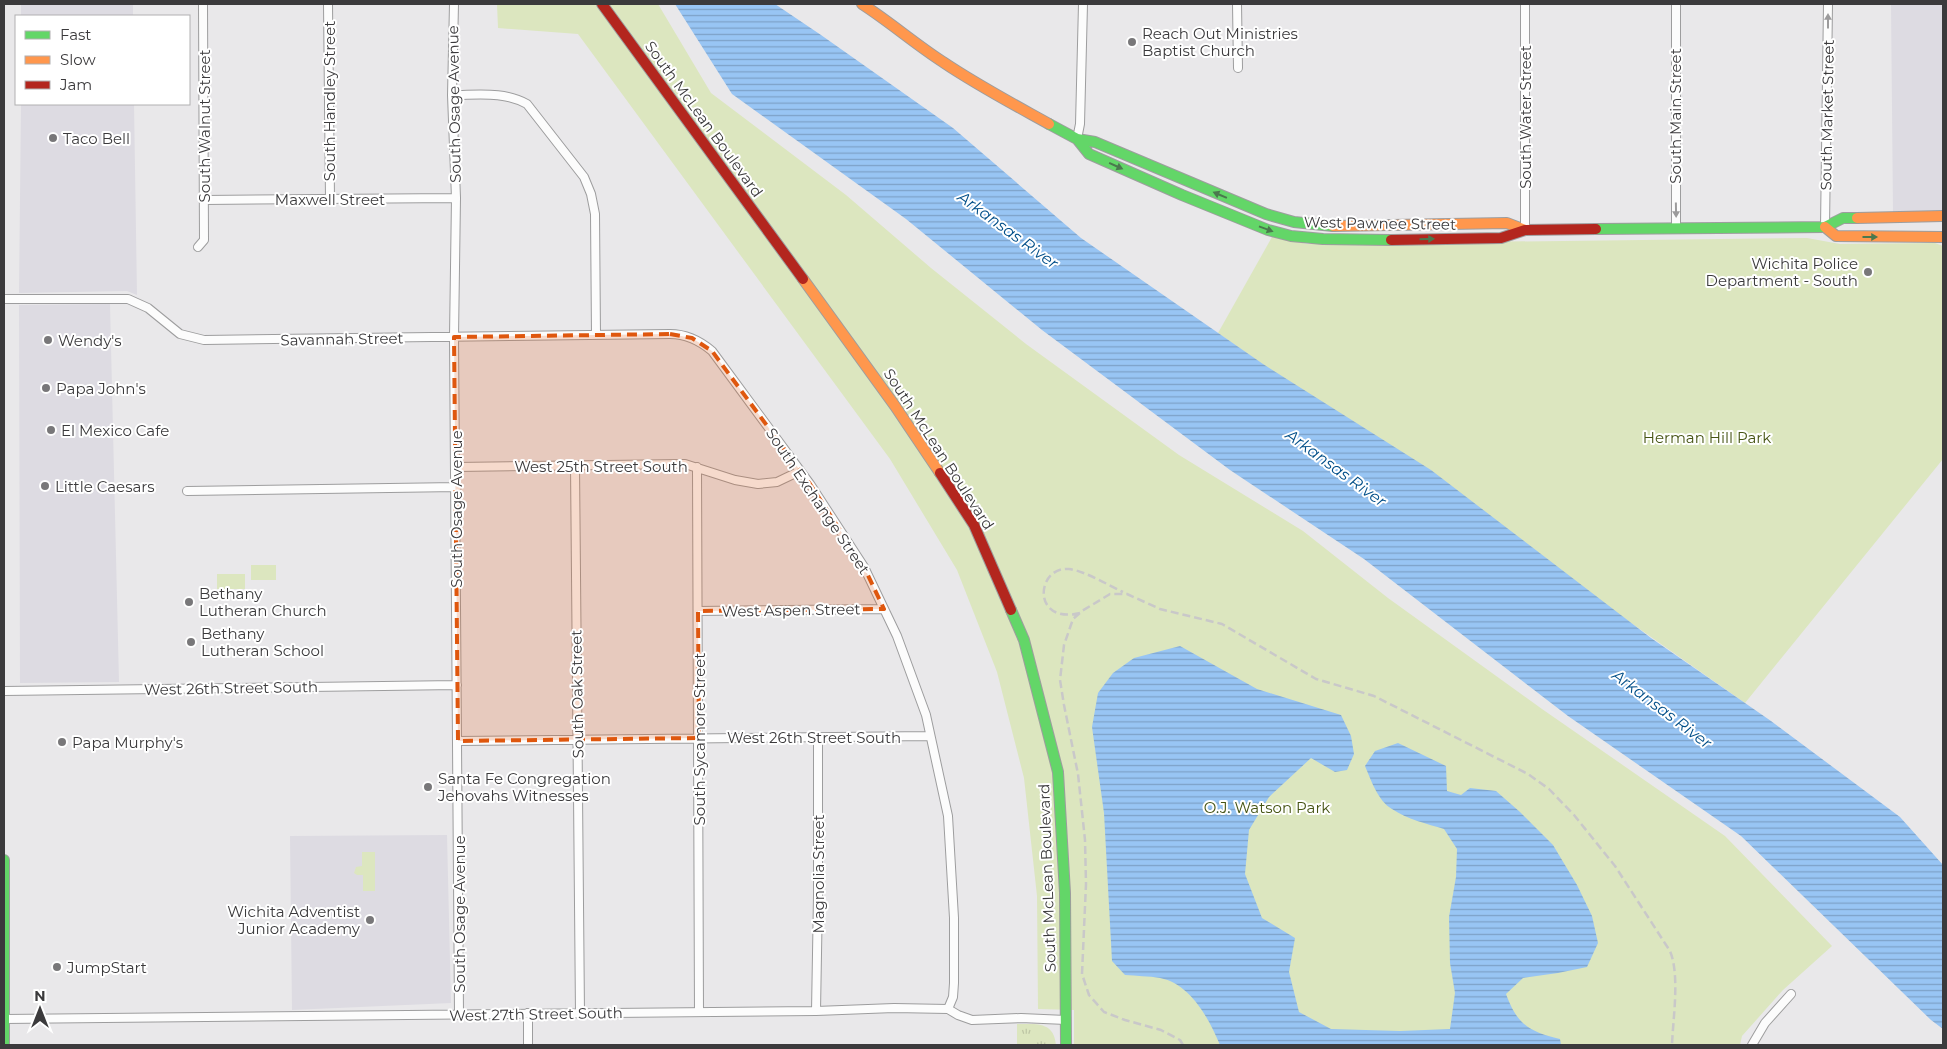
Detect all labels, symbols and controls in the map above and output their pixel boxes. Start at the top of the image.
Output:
one-way arrow [1824,13,1832,29]
legend [15,15,190,105]
street label: South Handley Street [320,21,339,181]
place label: Reach Out Ministries Baptist Church [1142,24,1298,60]
text: Fast [60,25,91,44]
street label: South Osage Avenue [443,25,465,183]
marker: Reach Out Ministries Baptist Church [1126,36,1138,48]
street label: South McLean Boulevard [641,37,767,201]
street label: South Market Street [1816,39,1838,191]
street label: South Water Street [1516,45,1535,189]
street label: South Main Street [1666,48,1685,184]
street label: South Walnut Street [195,49,214,203]
text: Slow [60,50,96,69]
text: Jam [59,75,92,94]
place label: Taco Bell [63,129,130,148]
marker: Taco Bell [47,132,59,144]
one-way arrow [1109,162,1123,170]
water label: Arkansas River [953,187,1062,273]
street label: Maxwell Street [275,190,385,209]
one-way arrow [1213,191,1228,198]
one-way arrow [1672,202,1680,218]
street label: West Pawnee Street [1304,212,1456,234]
one-way arrow [1258,225,1273,233]
one-way arrow [1863,233,1879,241]
one-way arrow [1419,235,1435,243]
place label: Wichita Police Department - South [1706,254,1858,290]
marker: Wichita Police Department - South [1862,266,1874,278]
street label: Savannah Street [280,328,404,350]
place label: Wendy's [58,331,122,350]
marker: Wendy's [42,334,54,346]
street label: South McLean Boulevard [880,365,998,533]
place label: Papa John's [56,379,146,398]
marker: Papa John's [40,382,52,394]
place label: El Mexico Cafe [61,421,169,440]
marker: El Mexico Cafe [45,424,57,436]
street label: South Exchange Street [762,424,874,578]
water label: Arkansas River [1281,425,1390,511]
park label: Herman Hill Park [1643,428,1771,447]
street label: South Osage Avenue [447,430,466,588]
street label: West 25th Street South [514,457,688,476]
place label: Little Caesars [55,477,155,496]
marker: Little Caesars [39,480,51,492]
place label: Bethany Lutheran Church [199,584,327,620]
marker: Bethany Lutheran Church [183,596,195,608]
street label: West Aspen Street [721,599,861,621]
place label: Bethany Lutheran School [201,624,324,660]
street label: South Oak Street [566,630,588,758]
marker: Bethany Lutheran School [185,636,197,648]
street label: South Sycamore Street [690,653,709,825]
water label: Arkansas River [1608,665,1716,753]
street label: West 26th Street South [144,677,318,699]
street label: West 26th Street South [727,728,901,747]
place label: Papa Murphy's [72,733,183,752]
marker: Papa Murphy's [56,736,68,748]
place label: Santa Fe Congregation Jehovahs Witnesses [437,769,611,805]
marker: Santa Fe Congregation Jehovahs Witnesses [422,781,434,793]
street label: South McLean Boulevard [1034,783,1060,973]
park label: O.J. Watson Park [1204,798,1330,817]
street label: Magnolia Street [809,814,828,934]
street label: South Osage Avenue [450,835,469,993]
place label: Wichita Adventist Junior Academy [227,902,361,938]
marker: Wichita Adventist Junior Academy [364,914,376,926]
place label: JumpStart [66,958,147,977]
marker: JumpStart [51,961,63,973]
north arrow [15,984,65,1034]
text: N [34,987,46,1005]
street label: West 27th Street South [449,1003,623,1025]

